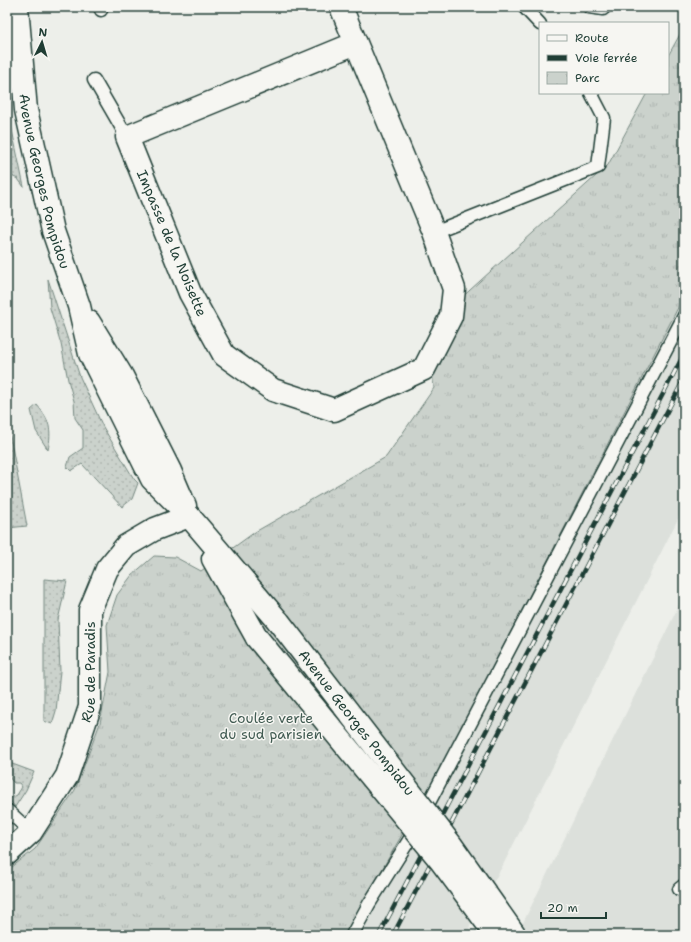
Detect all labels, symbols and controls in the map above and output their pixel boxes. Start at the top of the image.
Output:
north arrow [22,22,62,62]
legend [539,22,669,94]
text: N [38,25,48,40]
text: Route [575,30,609,46]
text: Voie ferrée [575,50,638,66]
text: Parc [575,70,600,86]
street label: Avenue Georges Pompidou [16,93,74,271]
street label: Impasse de la Noisette [133,167,211,319]
street label: Rue de Paradis [77,621,99,725]
street label: Avenue Georges Pompidou [295,646,419,799]
park label: Coulée verte du sud parisien [220,709,323,743]
scale bar [541,894,606,920]
text: 20 m [547,900,578,916]

